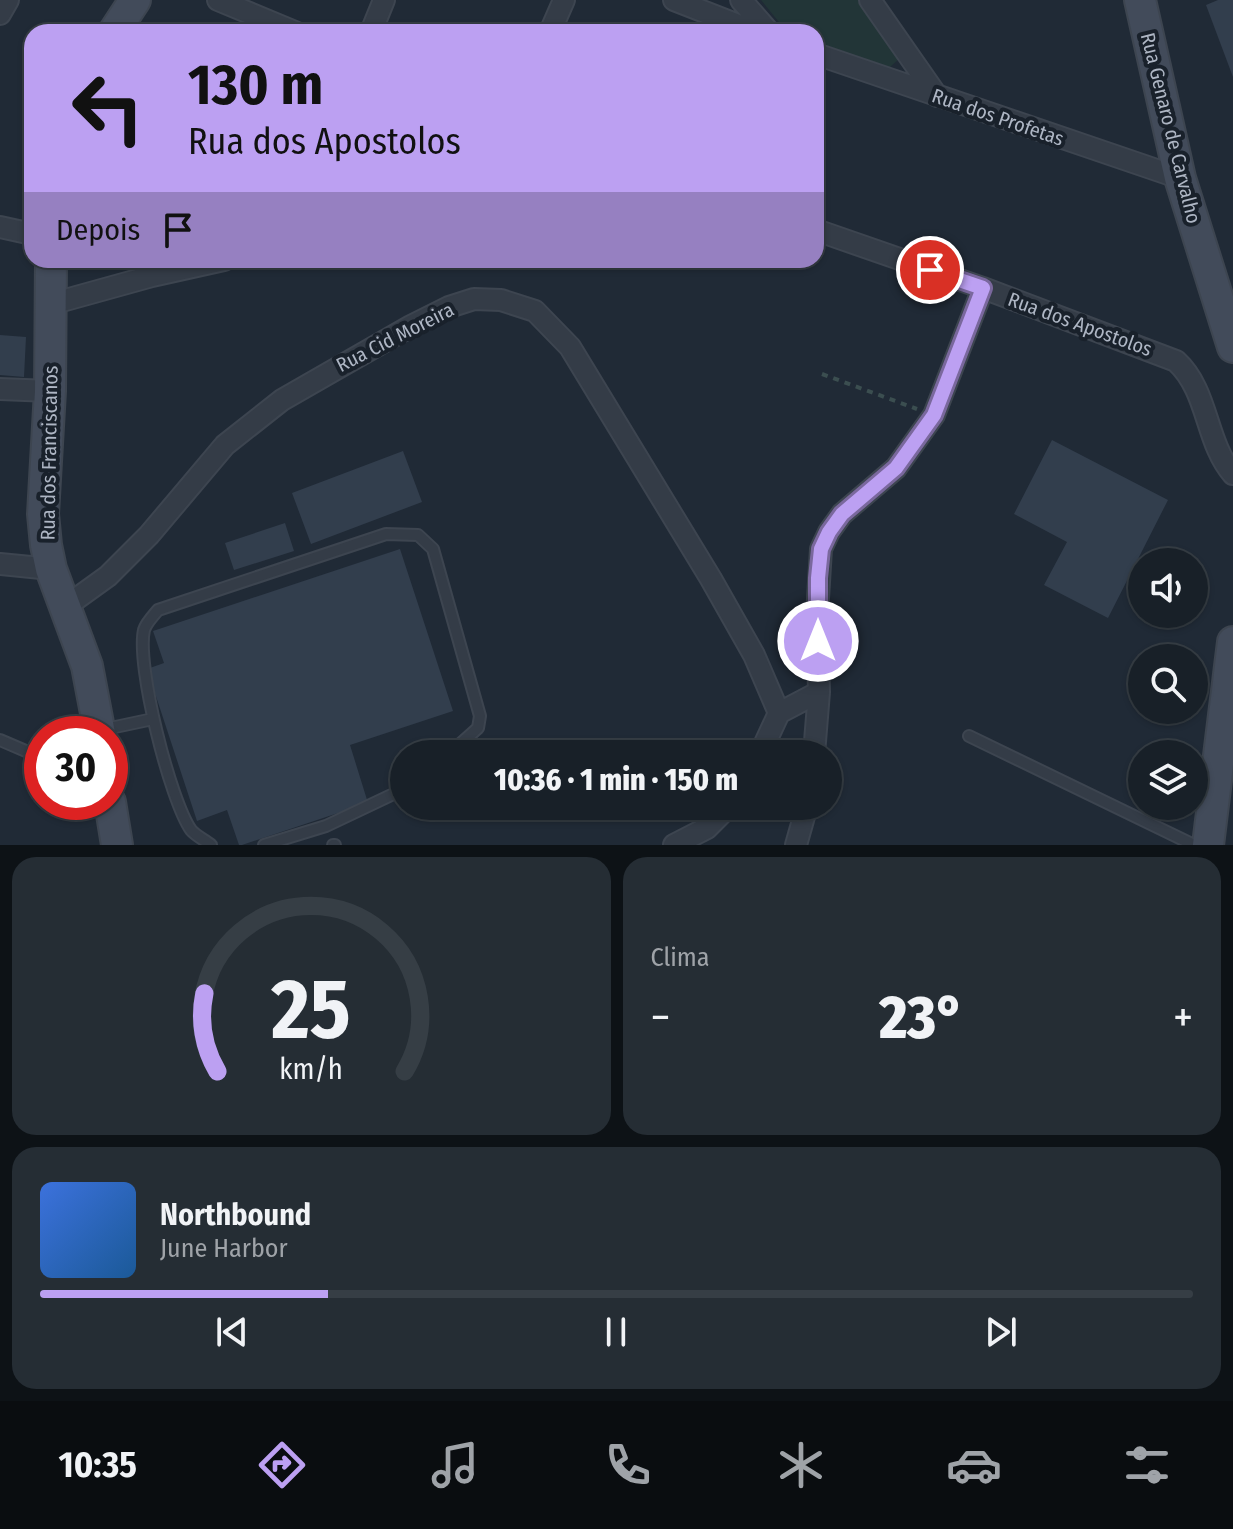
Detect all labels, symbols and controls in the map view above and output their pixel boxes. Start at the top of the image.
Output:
street label: Rua Genaro de Carvalho [1136,30,1206,226]
text: 130 m [188,52,323,119]
icon: left [56,56,160,160]
street label: Rua dos Profetas [929,83,1067,151]
text: Rua dos Apostolos [188,120,461,164]
icon: arrive [156,208,200,252]
text: Depois [56,212,140,248]
pin [896,236,964,304]
icon: arrive [908,248,952,292]
street label: Rua dos Apostolos [1005,287,1155,361]
street label: Rua Cid Moreira [332,297,458,377]
street label: Rua dos Franciscanos [35,365,63,541]
map controls [1128,548,1208,820]
button: sound [1128,548,1208,628]
position arrow [776,599,860,683]
button: search [1128,644,1208,724]
speed limit sign: 30 [24,716,128,820]
button: layers [1128,740,1208,820]
text: 10:36 · 1 min · 150 m [494,762,738,798]
text: Clima [651,942,710,973]
text: 25 [271,960,351,1060]
text: 23° [879,982,964,1054]
text: − [651,991,670,1044]
text: + [1173,991,1193,1044]
text: km/h [279,1052,343,1087]
text: Northbound [160,1197,311,1233]
text: June Harbor [160,1233,288,1264]
icon: previous [210,1310,254,1354]
icon: pause [594,1310,638,1354]
icon: next [979,1310,1023,1354]
icon: directions [254,1437,310,1493]
icon: music [427,1437,483,1493]
icon: phone [600,1437,656,1493]
icon: climate [773,1437,829,1493]
icon: car [946,1437,1002,1493]
icon: filters [1119,1437,1175,1493]
text: 10:35 [58,1443,137,1487]

